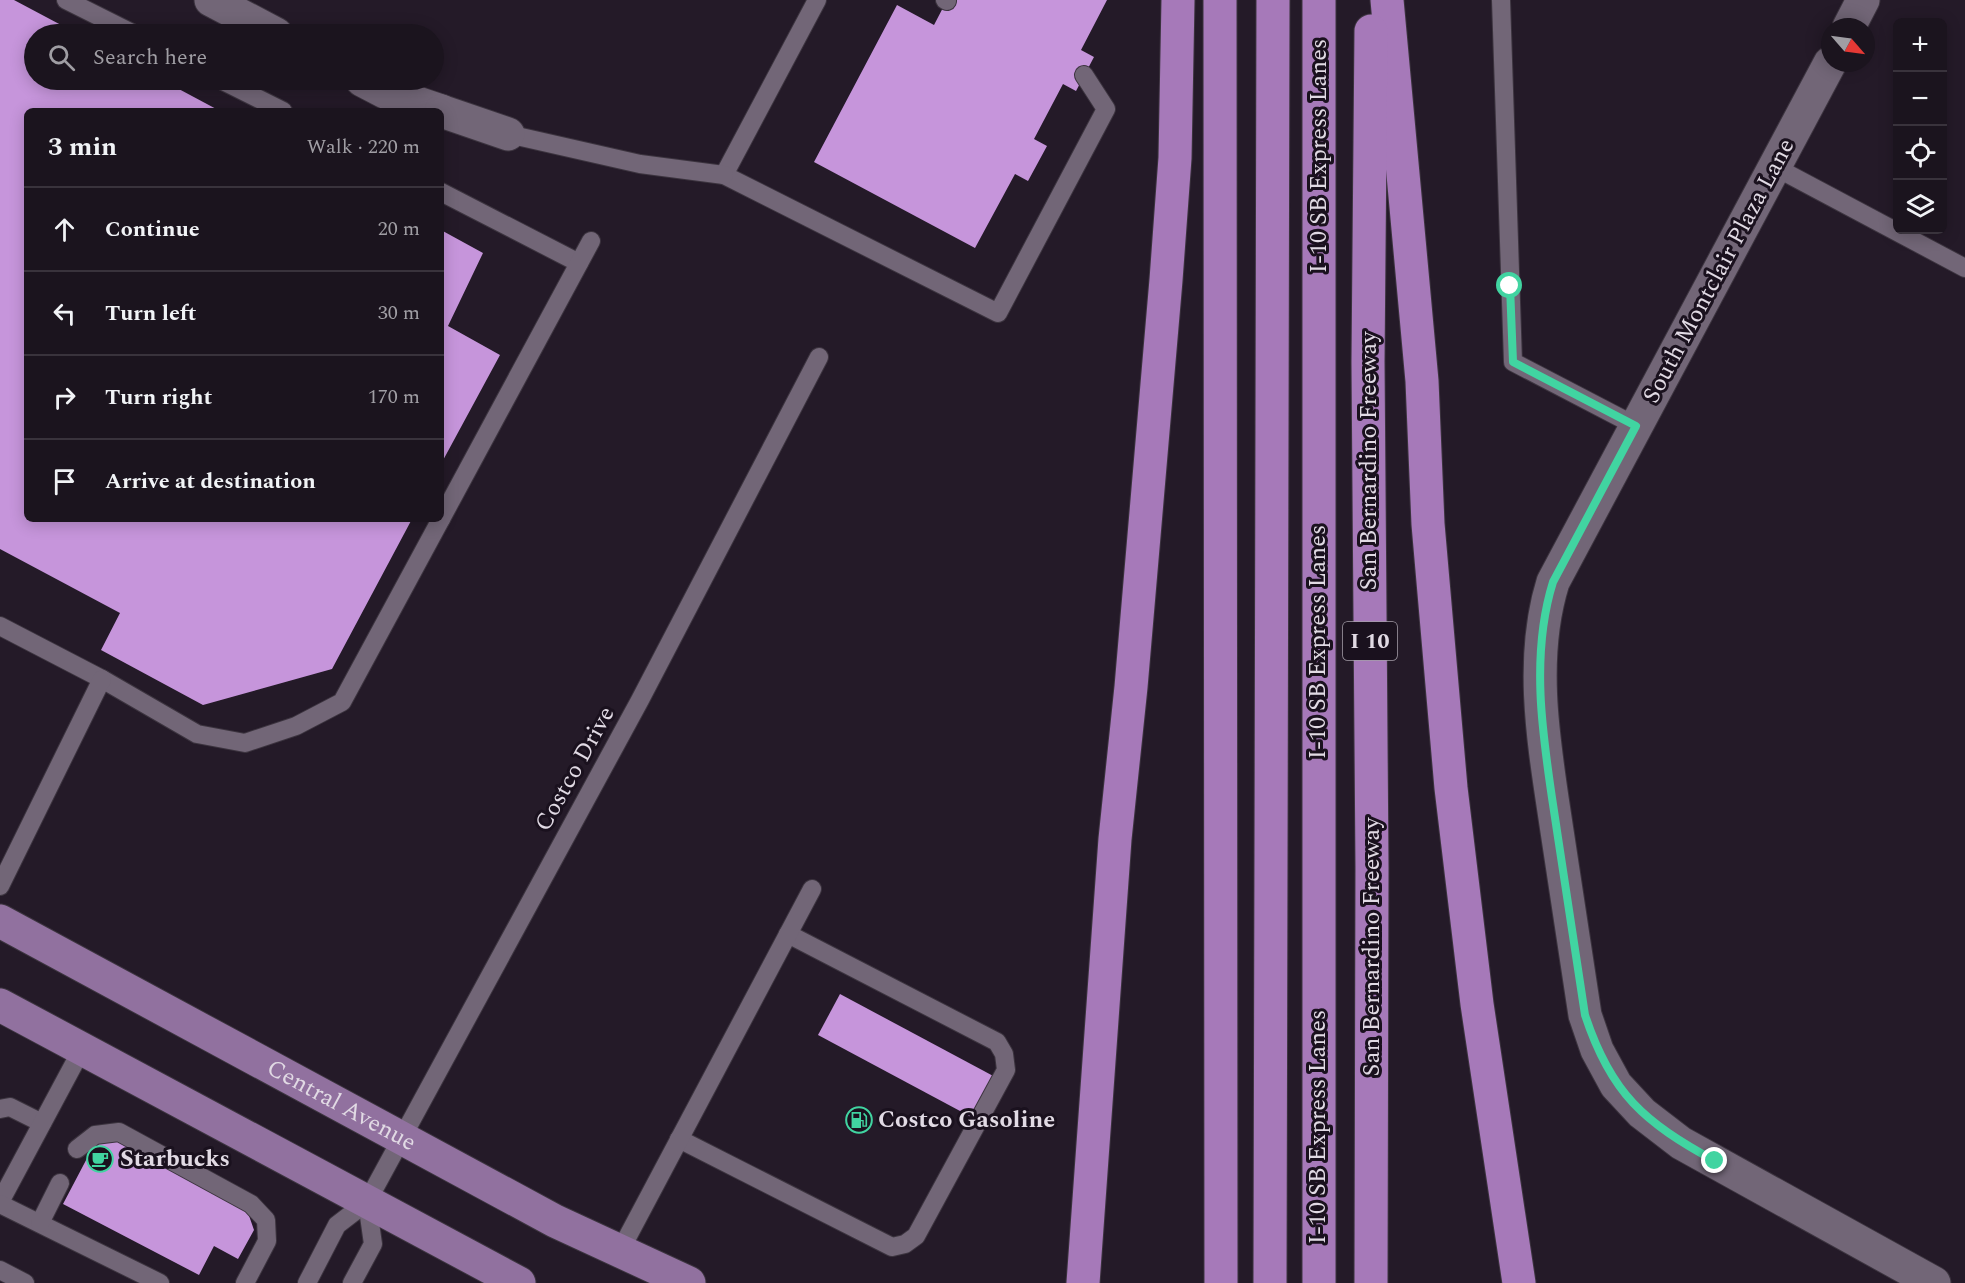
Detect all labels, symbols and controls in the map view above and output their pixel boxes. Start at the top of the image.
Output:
north arrow [1821,18,1875,72]
map controls [1893,18,1947,234]
button: + [1893,18,1947,72]
search box [24,24,444,90]
street label: I-10 SB Express Lanes [1301,39,1337,273]
icon: search [45,41,78,74]
text: Search here [93,41,207,74]
button: − [1893,72,1947,126]
button: locate [1893,126,1947,180]
text: 3 min [48,127,117,167]
text: Walk · 220 m [307,132,420,162]
street label: South Montclair Plaza Lane [1634,132,1804,410]
button: layers [1893,180,1947,234]
icon: ahead [48,213,81,246]
text: Continue [105,213,200,246]
text: 20 m [378,214,420,244]
route start [1496,272,1522,298]
icon: left [48,297,81,330]
text: Turn left [105,297,197,330]
text: 30 m [378,298,420,328]
street label: San Bernardino Freeway [1351,330,1387,591]
icon: right [48,381,81,414]
text: Turn right [105,381,212,414]
text: 170 m [368,382,420,412]
icon: arrive [48,465,81,498]
text: Arrive at destination [105,465,316,498]
street label: I-10 SB Express Lanes [1300,525,1336,759]
road number: I 10 [1343,622,1397,660]
street label: Costco Drive [526,700,624,838]
street label: San Bernardino Freeway [1354,816,1390,1077]
street label: I-10 SB Express Lanes [1300,1010,1336,1244]
street label: Central Avenue [260,1050,423,1161]
place label: Costco Gasoline [878,1102,1055,1138]
fuel station icon: Costco Gasoline [844,1105,874,1135]
place label: Starbucks [120,1141,230,1177]
cafe icon: Starbucks [85,1144,115,1174]
route end [1701,1147,1727,1173]

